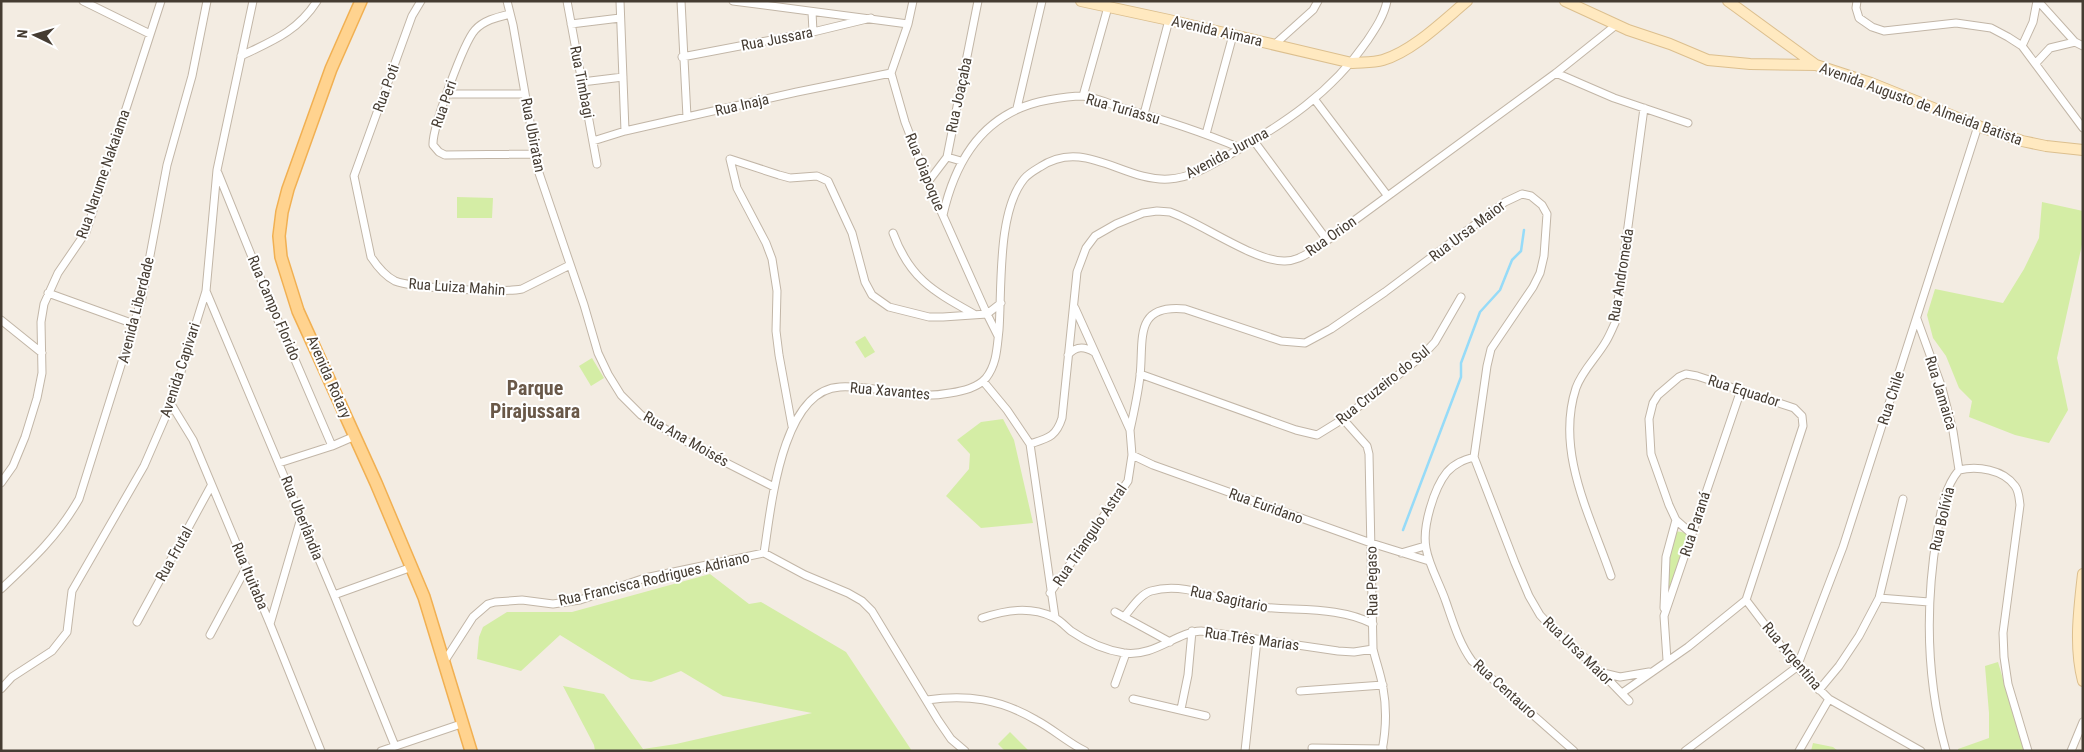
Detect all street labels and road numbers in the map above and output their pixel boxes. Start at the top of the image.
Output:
street label: Avenida Aimara [1170,12,1264,50]
street label: Rua Jussara [740,23,814,55]
street label: Rua Timbagi [566,44,598,120]
street label: Rua Joaçaba [942,56,976,134]
street label: Avenida Augusto de Almeida Batista [1817,59,2025,149]
street label: Rua Poti [369,62,403,114]
street label: Rua Peri [427,78,461,130]
street label: Rua Inaja [713,90,771,120]
street label: Rua Turiassu [1084,90,1162,128]
street label: Rua Ubiratan [517,96,549,174]
street label: Rua Narume Nakaiama [72,107,134,241]
street label: Avenida Juruna [1183,124,1271,182]
street label: Rua Oiapoque [901,131,949,213]
street label: Rua Ursa Maior [1426,196,1509,265]
street label: Rua Orion [1302,212,1360,260]
street label: Rua Andromeda [1605,227,1637,323]
street label: Rua Campo Florido [244,253,304,363]
street label: Avenida Liberdade [114,255,158,365]
street label: Rua Luiza Mahin [408,275,506,299]
street label: Avenida Capivari [156,320,204,420]
street label: Avenida Rotary [303,333,355,421]
street label: Rua Cruzeiro do Sul [1332,342,1434,428]
street label: Rua Jamaica [1921,354,1961,432]
street label: Rua Chile [1874,369,1908,427]
street label: Rua Equador [1706,371,1783,411]
street label: Rua Xavantes [849,379,931,403]
street label: Rua Ana Moisés [640,407,732,471]
street label: Rua Uberlândia [277,473,327,563]
street label: Rua Triangulo Astral [1049,481,1131,589]
street label: Rua Euridano [1226,484,1306,528]
street label: Rua Bolívia [1926,485,1958,553]
street label: Rua Paraná [1676,489,1714,559]
street label: Rua Frutal [152,524,196,584]
street label: Rua Ituitaba [228,540,272,612]
street label: Rua Pegaso [1362,546,1382,616]
street label: Rua Francisca Rodrigues Adriano [557,548,751,610]
street label: Rua Sagitario [1189,582,1269,616]
street label: Rua Ursa Maior [1539,613,1617,689]
street label: Rua Argentina [1758,618,1826,694]
street label: Rua Três Marias [1204,623,1300,655]
street label: Rua Centauro [1469,656,1541,722]

